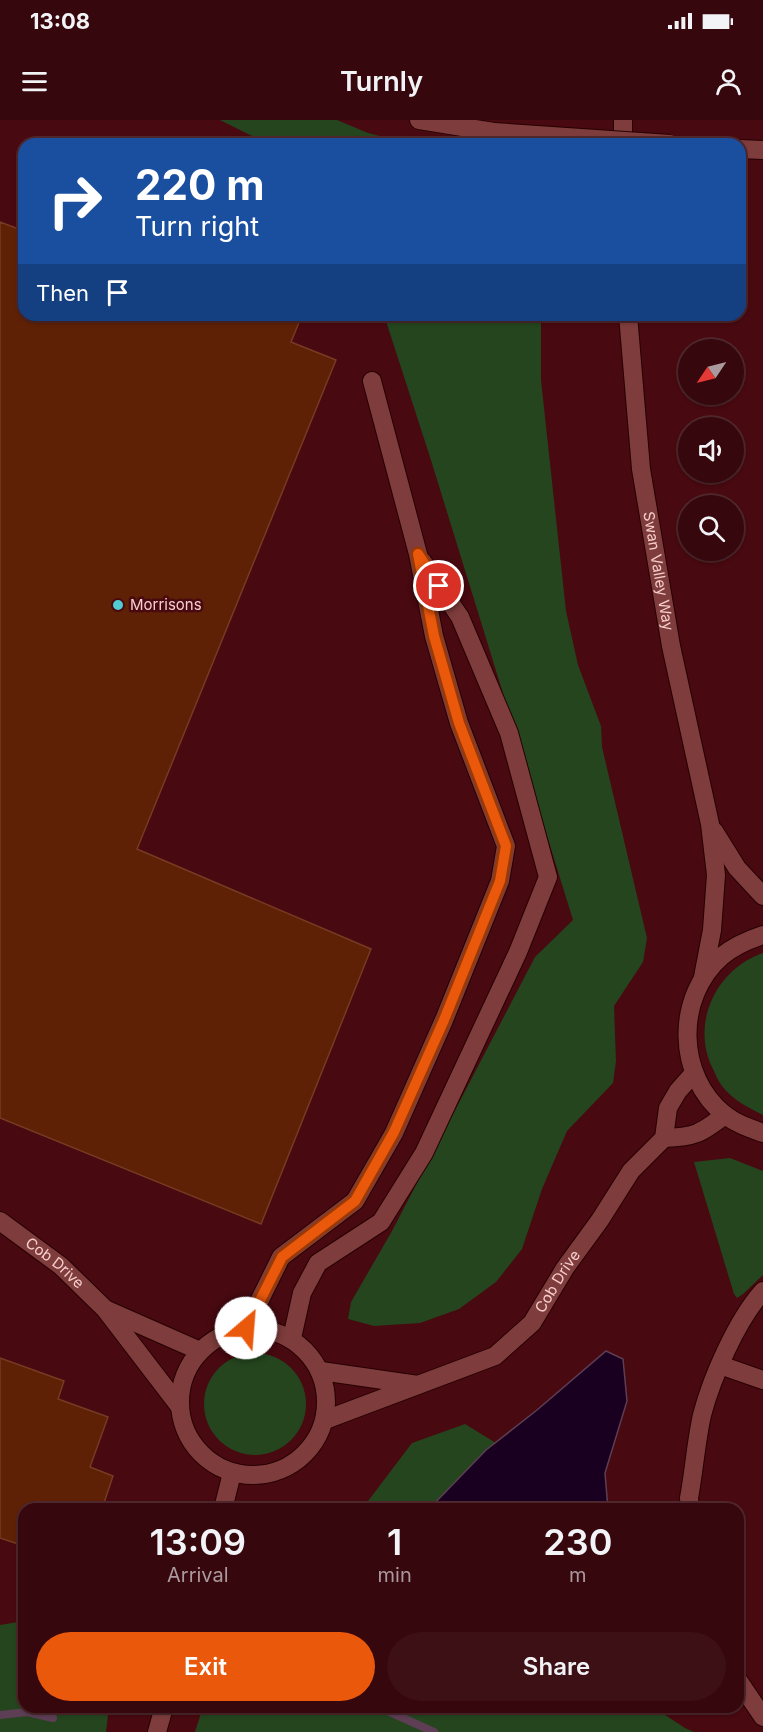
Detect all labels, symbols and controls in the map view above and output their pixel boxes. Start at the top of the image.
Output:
text: 13:08 [30,8,90,34]
icon: menu [18,65,51,98]
text: Turnly [340,65,423,98]
icon: person [712,65,745,98]
text: 220 m [135,159,265,210]
icon: right [36,162,114,240]
text: Turn right [135,210,259,243]
icon: arrive [101,276,134,309]
text: Then [36,280,89,306]
north arrow [678,339,744,405]
map controls [678,339,744,561]
button: sound [678,417,744,483]
button: search [678,495,744,561]
street label: Swan Valley Way [639,510,678,632]
pin [413,560,464,611]
icon: arrive [422,569,455,602]
place label: Morrisons [130,595,202,614]
marker: Morrisons [111,598,125,612]
street label: Cob Drive [22,1233,88,1292]
street label: Cob Drive [530,1246,584,1316]
position arrow [214,1296,278,1360]
text: 13:09 [150,1520,246,1564]
text: 1 [387,1520,402,1564]
text: 230 [543,1520,612,1564]
text: Arrival [167,1563,229,1587]
text: min [378,1563,412,1587]
text: m [569,1563,587,1587]
button: Exit [36,1632,375,1701]
button: Share [387,1632,726,1701]

